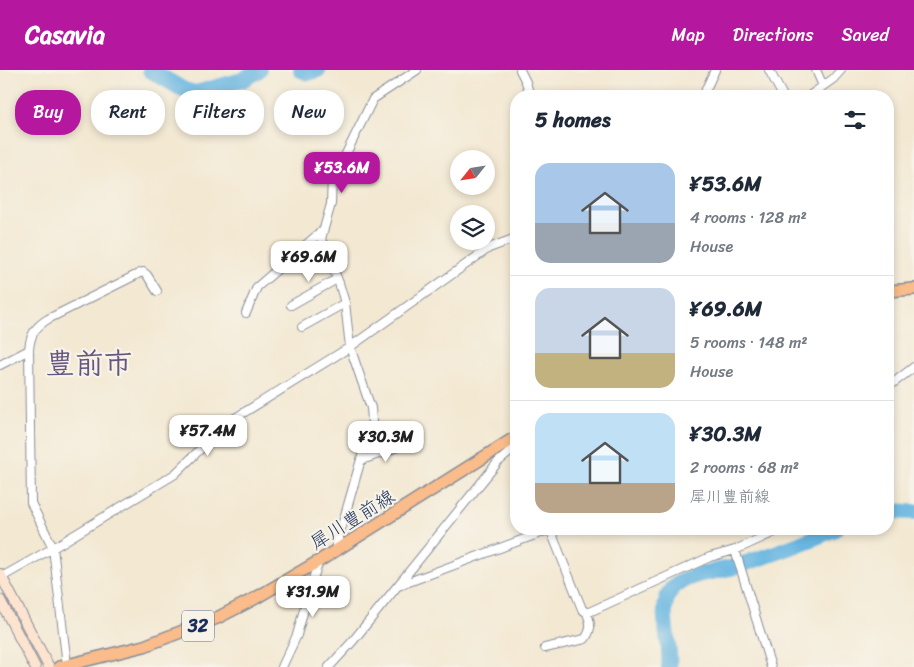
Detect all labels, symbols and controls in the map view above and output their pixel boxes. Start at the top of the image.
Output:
text: Casavia [25,14,105,56]
text: Map [672,19,705,51]
text: Directions [733,19,814,51]
text: Saved [842,19,889,51]
chip: Buy [15,90,81,135]
chip: Rent [91,90,165,135]
chip: Filters [175,90,264,135]
chip: New [274,90,344,135]
text: 5 homes [535,101,611,139]
icon: filters [841,106,869,134]
north arrow [450,150,495,195]
map controls [450,150,495,250]
pin: ¥53.6M [301,152,383,194]
text: ¥53.6M [315,153,369,182]
text: ¥53.6M [690,165,761,203]
icon: home [575,183,635,243]
text: 4 rooms · 128 m² [690,203,807,232]
button: layers [450,205,495,250]
text: House [690,232,733,261]
pin: ¥69.6M [268,240,350,283]
text: ¥69.6M [282,242,336,271]
text: ¥69.6M [690,290,762,328]
icon: home [575,308,635,368]
text: 5 rooms · 148 m² [690,328,807,357]
district label: 豊前市 [45,338,133,389]
text: House [690,357,733,386]
pin: ¥57.4M [167,414,249,457]
text: ¥30.3M [690,415,761,453]
text: ¥57.4M [180,416,236,445]
pin: ¥30.3M [345,420,427,463]
text: ¥30.3M [359,422,413,451]
icon: home [575,433,635,493]
text: 2 rooms · 68 m² [690,453,799,482]
street label: 犀川豊前線 [303,480,401,559]
text: 犀川豊前線 [690,482,770,511]
pin: ¥31.9M [272,576,354,618]
text: ¥31.9M [287,577,339,606]
road number: 32 [182,610,214,642]

